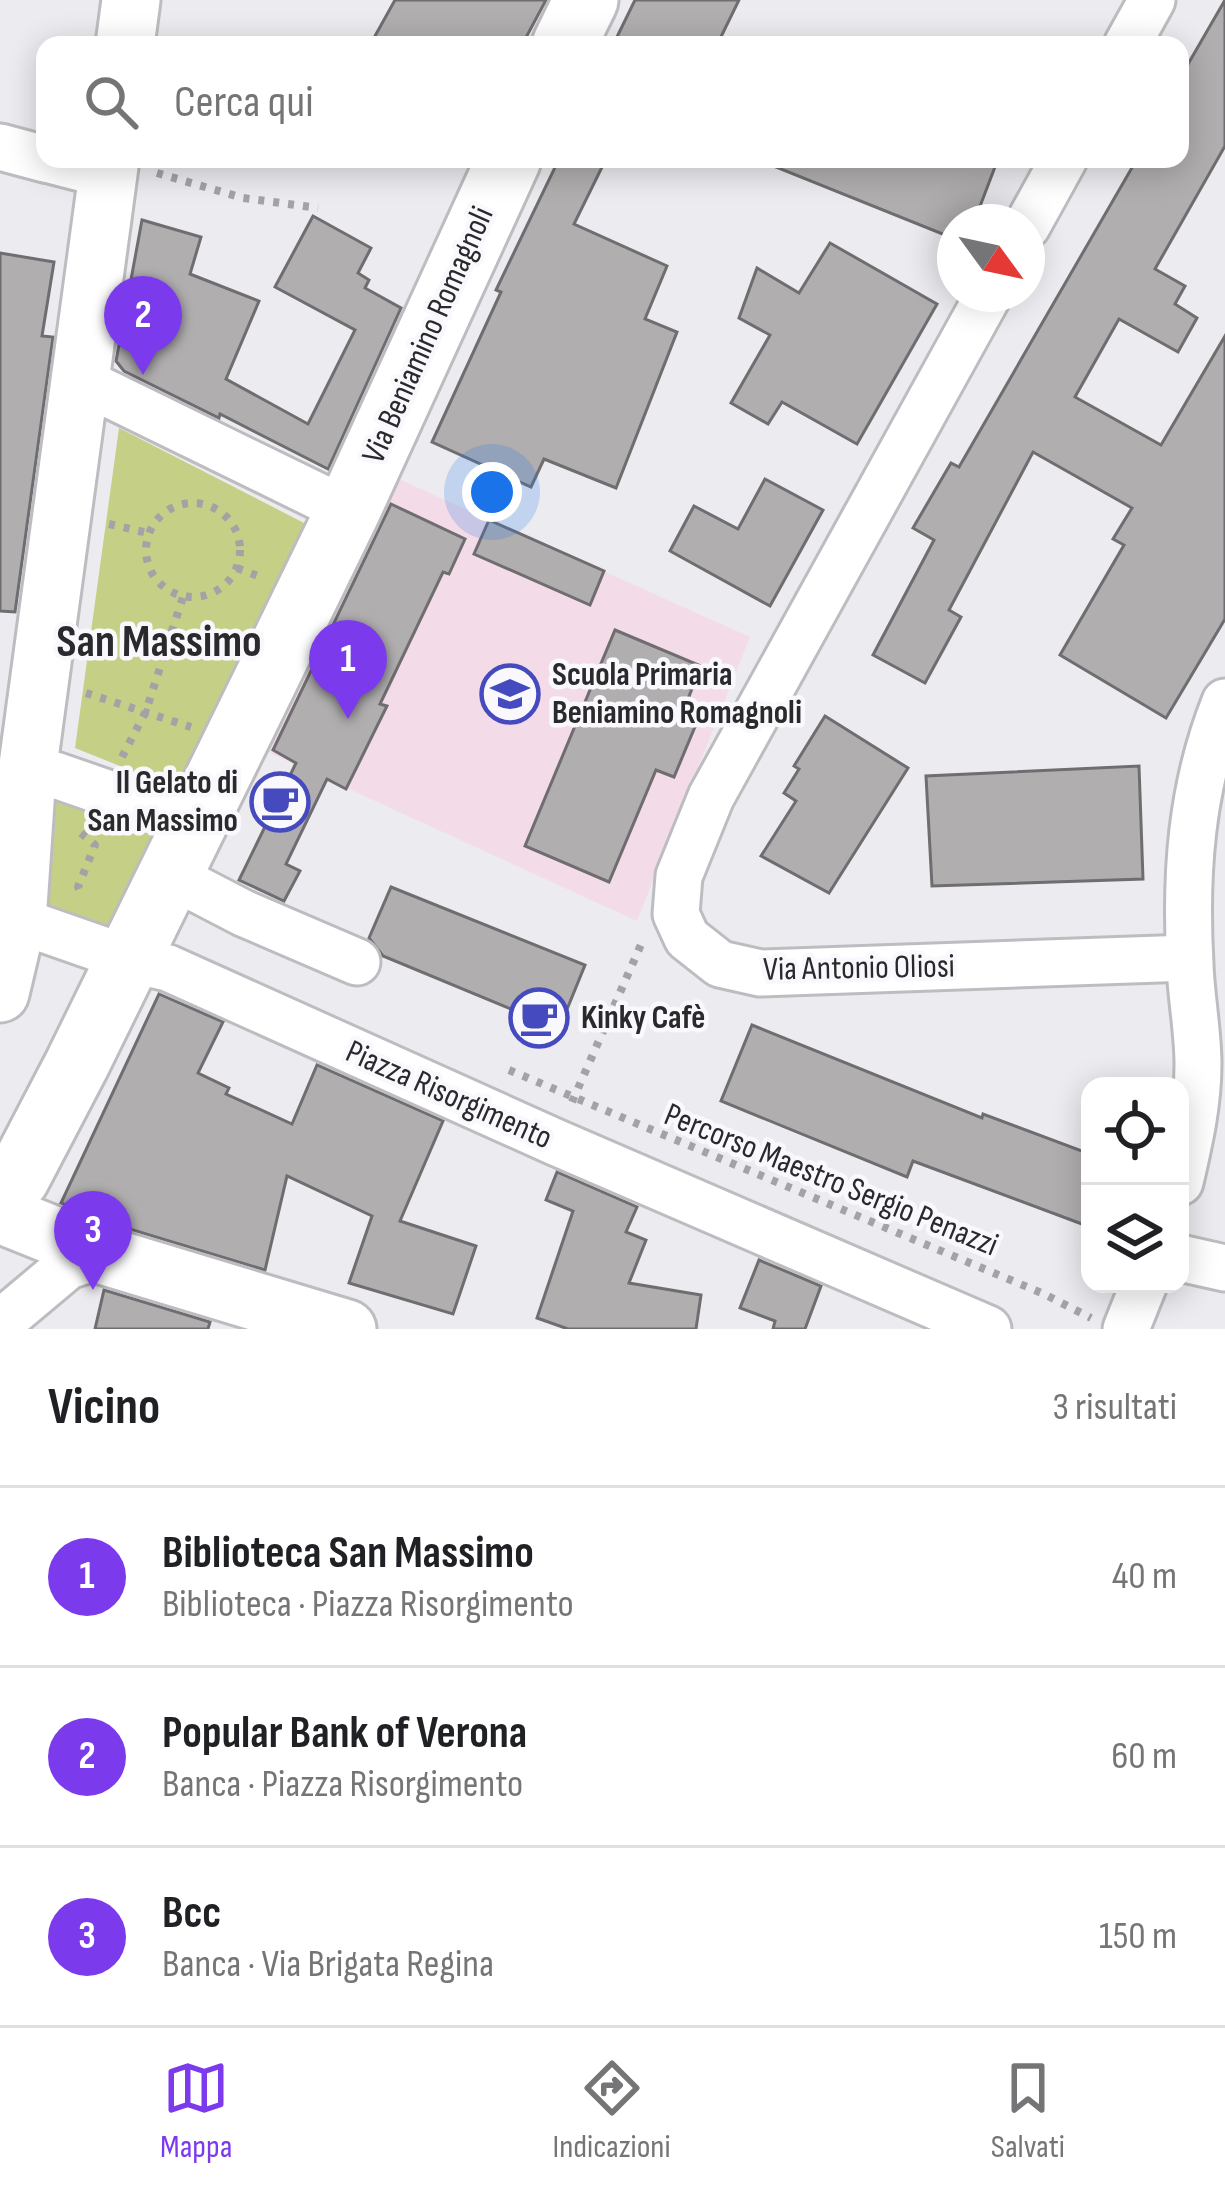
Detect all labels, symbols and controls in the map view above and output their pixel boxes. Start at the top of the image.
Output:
search box [36,36,1189,168]
icon: search [78,69,144,135]
text: Cerca qui [174,75,314,130]
street label: Via Beniamino Romagnoli [353,201,503,469]
north arrow [937,204,1045,312]
pin: 2 [104,276,182,375]
your location [462,462,522,522]
district label: San Massimo [56,615,262,670]
pin: 1 [309,620,387,719]
place label: Scuola Primaria Beniamino Romagnoli [552,655,802,733]
school or university icon: Scuola Primaria Beniamino Romagnoli [479,663,541,725]
place label: Il Gelato di San Massimo [87,763,238,841]
cafe icon: Il Gelato di San Massimo [249,771,311,833]
street label: Via Antonio Oliosi [763,946,955,990]
cafe icon: Kinky Cafè [508,987,570,1049]
place label: Kinky Cafè [581,998,705,1038]
street label: Piazza Risorgimento [340,1032,558,1158]
map controls [1081,1077,1189,1293]
button: locate [1081,1077,1189,1185]
street label: Percorso Maestro Sergio Penazzi [658,1095,1004,1265]
button: layers [1081,1185,1189,1293]
pin: 3 [54,1191,132,1290]
text: Vicino [48,1377,160,1438]
text: 3 risultati [1053,1384,1177,1431]
text: Biblioteca San Massimo [162,1526,534,1581]
text: 1 [79,1553,95,1600]
text: 40 m [1112,1553,1177,1600]
text: Biblioteca · Piazza Risorgimento [162,1581,574,1628]
text: Popular Bank of Verona [162,1706,527,1761]
text: 2 [78,1733,96,1780]
text: 60 m [1111,1733,1177,1780]
text: Banca · Piazza Risorgimento [162,1761,523,1808]
text: Bcc [162,1886,221,1941]
text: 3 [78,1913,96,1960]
text: 150 m [1099,1913,1177,1960]
text: Banca · Via Brigata Regina [162,1941,494,1988]
tab: Mappa [160,2055,232,2167]
tab: Indicazioni [553,2055,671,2167]
tab: Salvati [991,2055,1065,2167]

